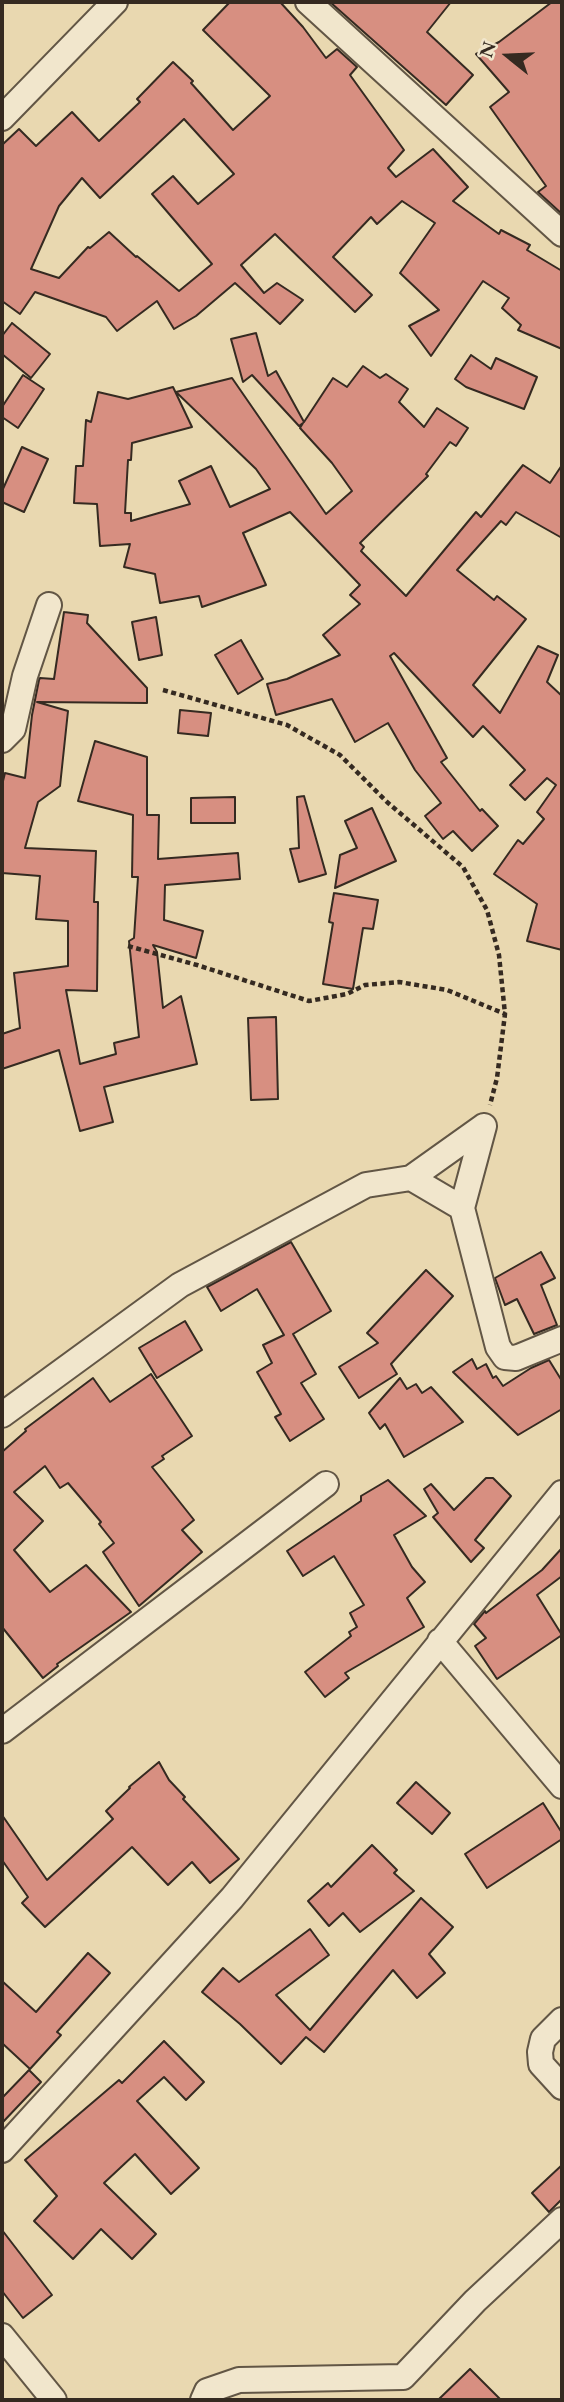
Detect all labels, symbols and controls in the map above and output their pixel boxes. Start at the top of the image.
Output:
north arrow [473,21,543,91]
text: N [473,38,502,61]

